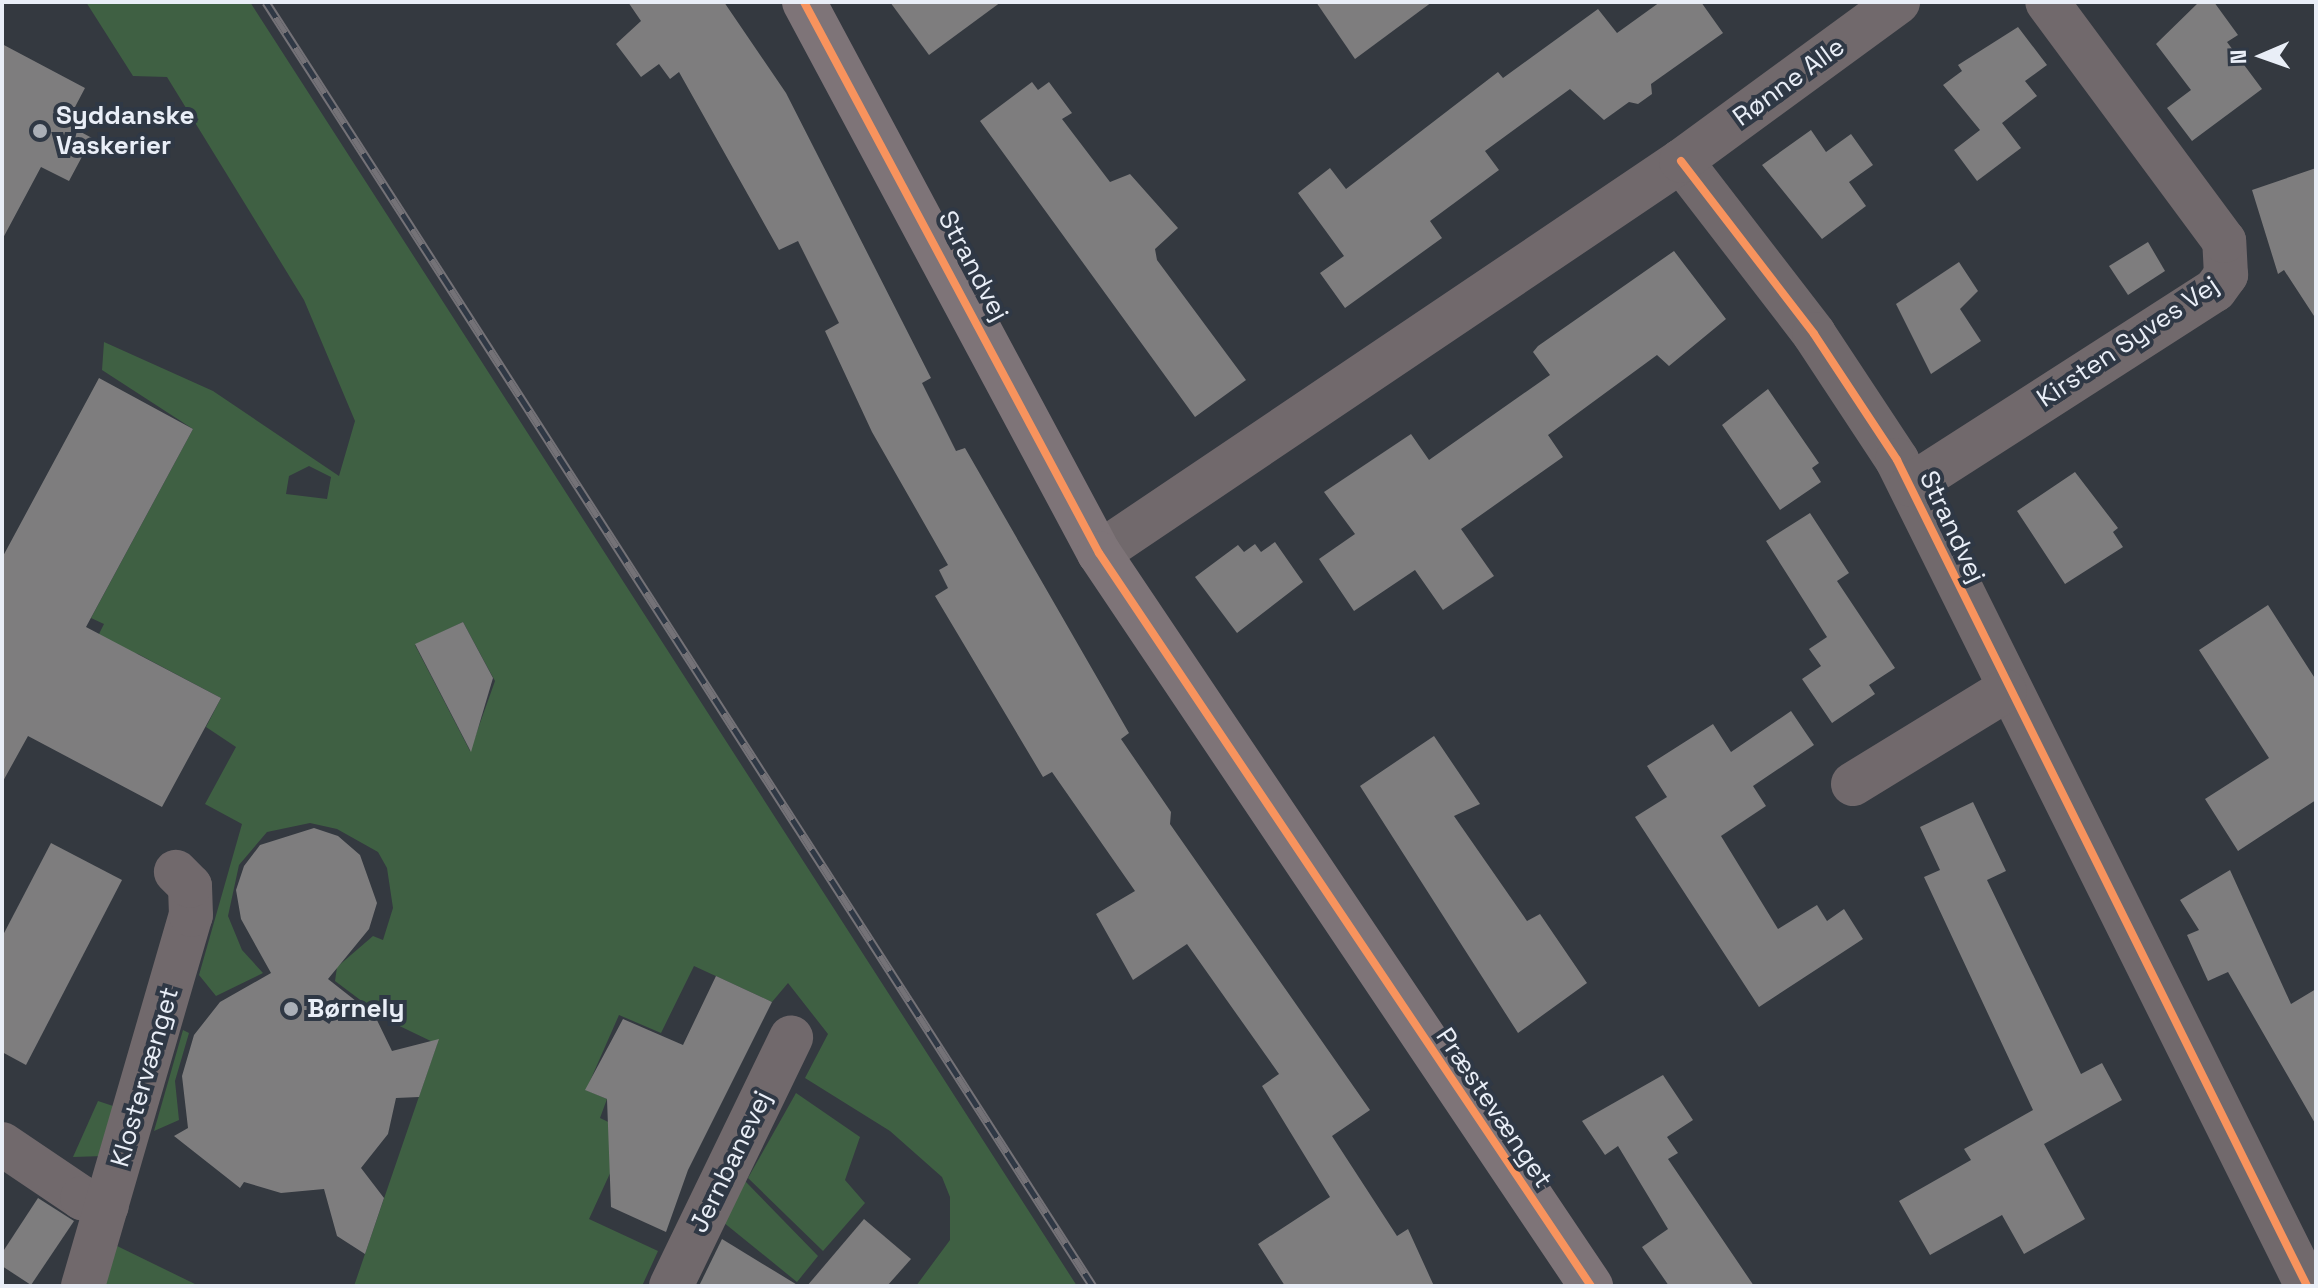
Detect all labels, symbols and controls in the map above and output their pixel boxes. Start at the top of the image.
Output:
north arrow [2222,16,2302,96]
street label: Rønne Alle [1727,31,1851,133]
text: N [2224,49,2252,65]
place label: Syddanske Vaskerier [56,100,195,162]
marker: Syddanske Vaskerier [31,122,49,140]
street label: Strandvej [931,206,1015,326]
street label: Kirsten Syves Vej [2031,270,2225,414]
street label: Strandvej [1912,466,1992,588]
street label: Klostervænget [104,984,186,1170]
place label: Børnely [307,993,404,1025]
marker: Børnely [282,1000,300,1018]
street label: Præstevænget [1429,1022,1559,1194]
street label: Jernbanevej [683,1086,779,1238]

